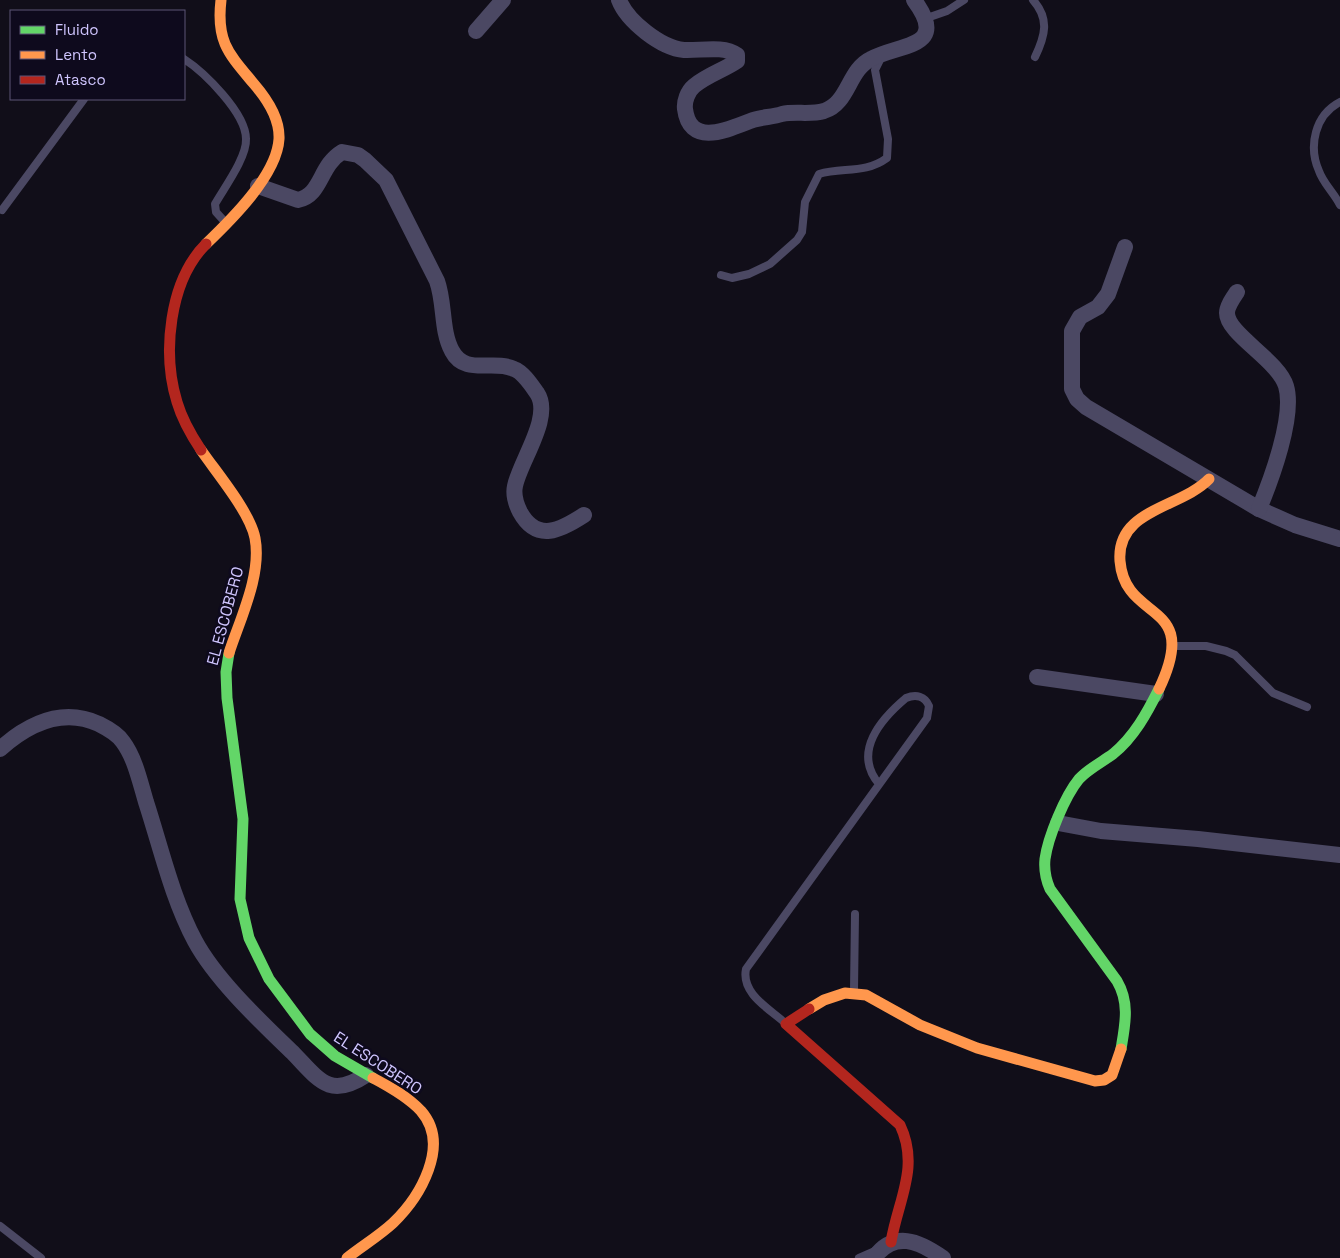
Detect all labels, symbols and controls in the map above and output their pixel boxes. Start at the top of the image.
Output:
legend [10,10,185,100]
text: Fluido [55,20,99,39]
text: Lento [55,45,97,64]
text: Atasco [55,70,106,89]
street label: EL ESCOBERO [202,564,248,668]
street label: EL ESCOBERO [330,1027,426,1099]

